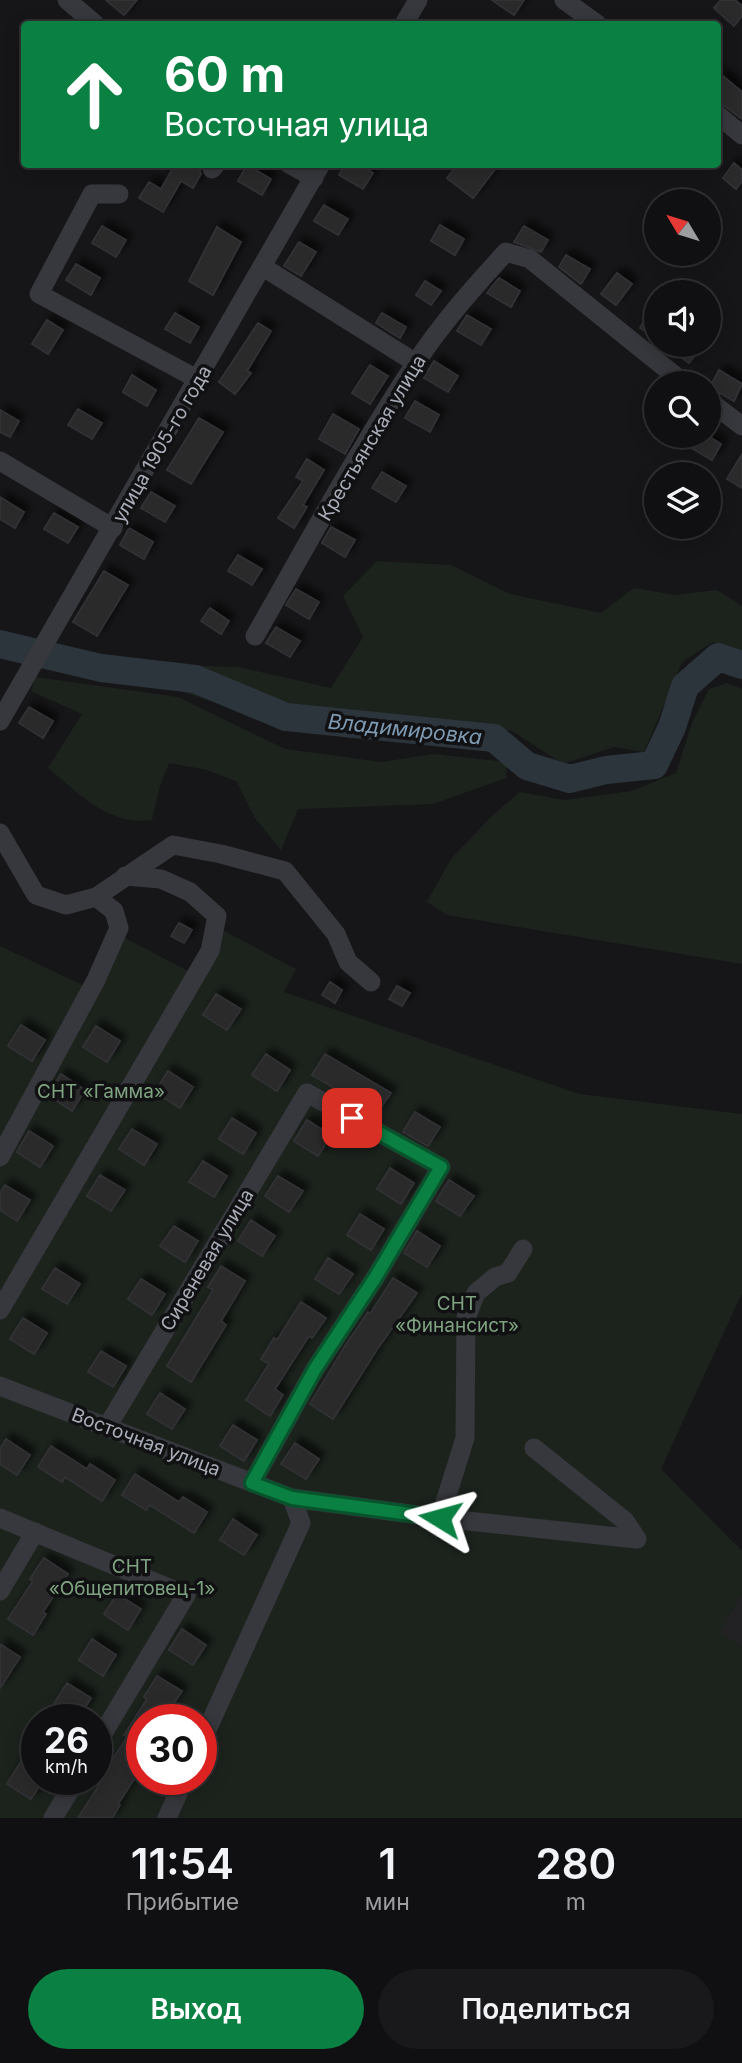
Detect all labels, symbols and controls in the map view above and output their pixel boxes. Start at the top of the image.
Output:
text: 60 m [164,45,285,104]
icon: ahead [49,49,140,140]
text: Восточная улица [164,105,429,144]
north arrow [644,189,721,266]
map controls [644,189,721,539]
button: sound [644,280,721,357]
street label: Крестьянская улица [313,351,431,525]
street label: улица 1905-го года [108,361,216,527]
button: search [644,371,721,448]
button: layers [644,462,721,539]
water label: Владимировка [327,708,483,750]
park label: СНТ «Гамма» [37,1080,165,1103]
pin [322,1088,382,1148]
icon: arrive [333,1099,371,1137]
street label: Сиреневая улица [156,1185,258,1335]
park label: СНТ «Финансист» [395,1292,519,1337]
street label: Восточная улица [68,1403,224,1481]
position arrow [403,1481,477,1555]
park label: СНТ «Общепитовец-1» [49,1555,215,1600]
speed limit sign: 30 [126,1704,217,1795]
text: 26 [44,1719,89,1761]
text: km/h [45,1756,88,1777]
text: 11:54 [131,1838,234,1889]
text: 1 [378,1838,396,1889]
text: 280 [536,1838,616,1889]
text: Прибытие [126,1888,239,1916]
text: мин [365,1888,410,1916]
text: m [566,1888,586,1916]
button: Выход [28,1969,364,2049]
button: Поделиться [378,1969,714,2049]

